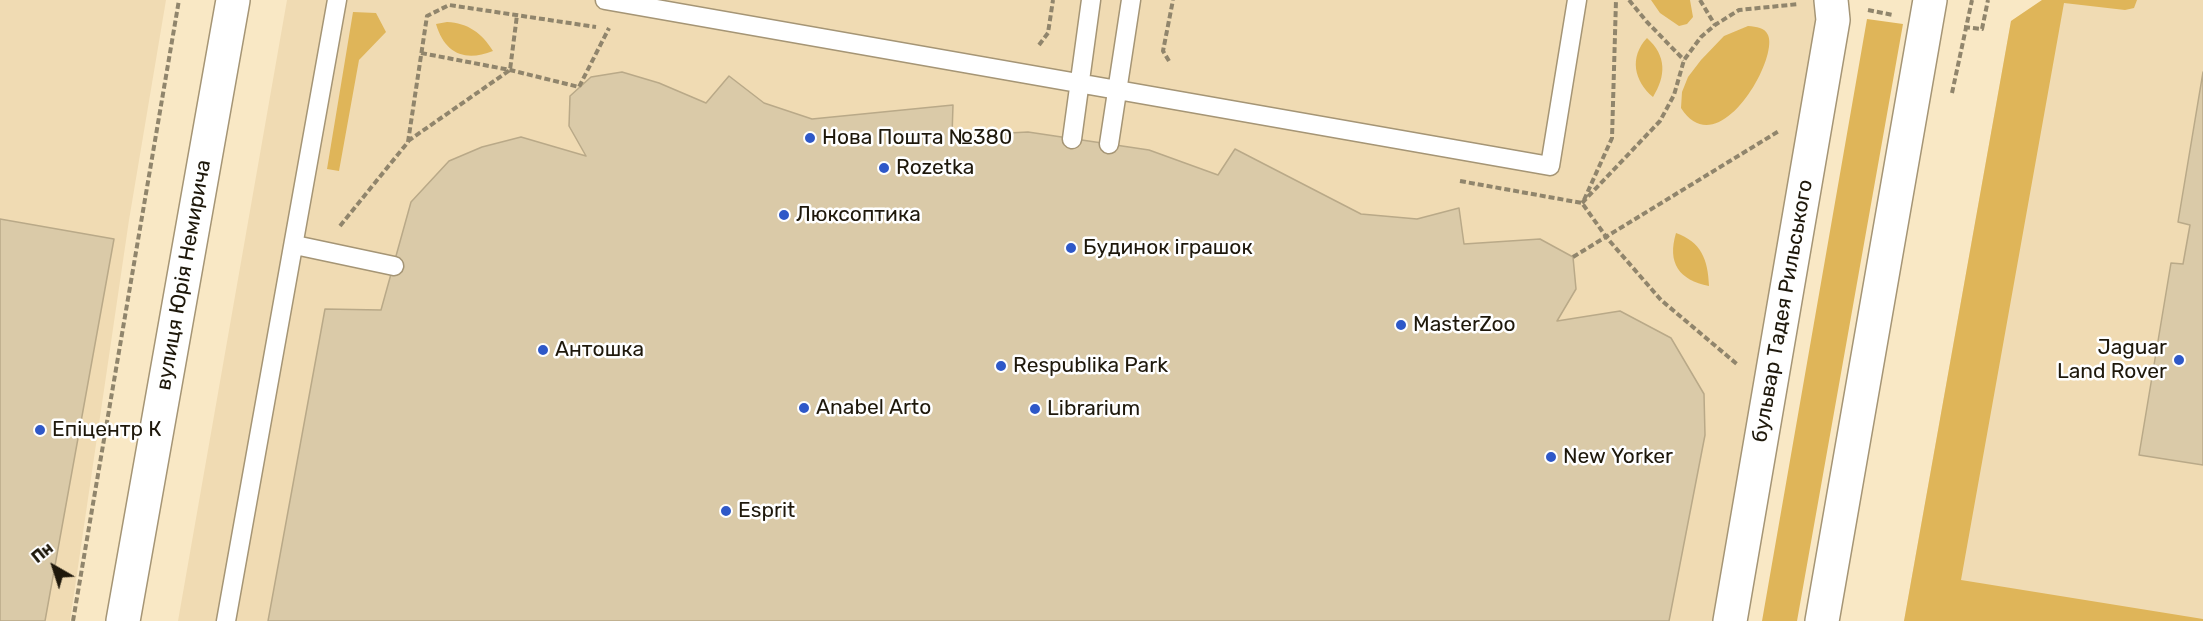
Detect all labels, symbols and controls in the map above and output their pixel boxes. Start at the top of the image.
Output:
place label: Нова Пошта №380 [822,125,1012,151]
marker: Нова Пошта №380 [803,131,817,145]
place label: Rozetka [896,155,974,181]
street label: вулиця Юрія Немирича [151,158,217,392]
marker: Rozetka [877,161,891,175]
street label: бульвар Тадея Рильського [1747,178,1819,444]
place label: Люксоптика [796,202,921,228]
marker: Люксоптика [777,208,791,222]
place label: Будинок іграшок [1083,235,1253,261]
marker: Будинок іграшок [1064,241,1078,255]
place label: MasterZoo [1413,312,1516,338]
marker: MasterZoo [1394,318,1408,332]
place label: Jaguar Land Rover [2057,335,2167,385]
place label: Антошка [555,337,644,363]
marker: Антошка [536,343,550,357]
place label: Respublika Park [1013,353,1168,379]
marker: Jaguar Land Rover [2172,353,2186,367]
marker: Respublika Park [994,359,1008,373]
place label: Anabel Arto [816,395,931,421]
place label: Librarium [1047,396,1140,422]
marker: Anabel Arto [797,401,811,415]
marker: Librarium [1028,402,1042,416]
place label: Епіцентр К [52,417,162,443]
marker: Епіцентр К [33,423,47,437]
place label: New Yorker [1563,444,1673,470]
marker: New Yorker [1544,450,1558,464]
place label: Esprit [738,498,795,524]
marker: Esprit [719,504,733,518]
north arrow [24,537,84,597]
text: Пн [28,538,57,567]

